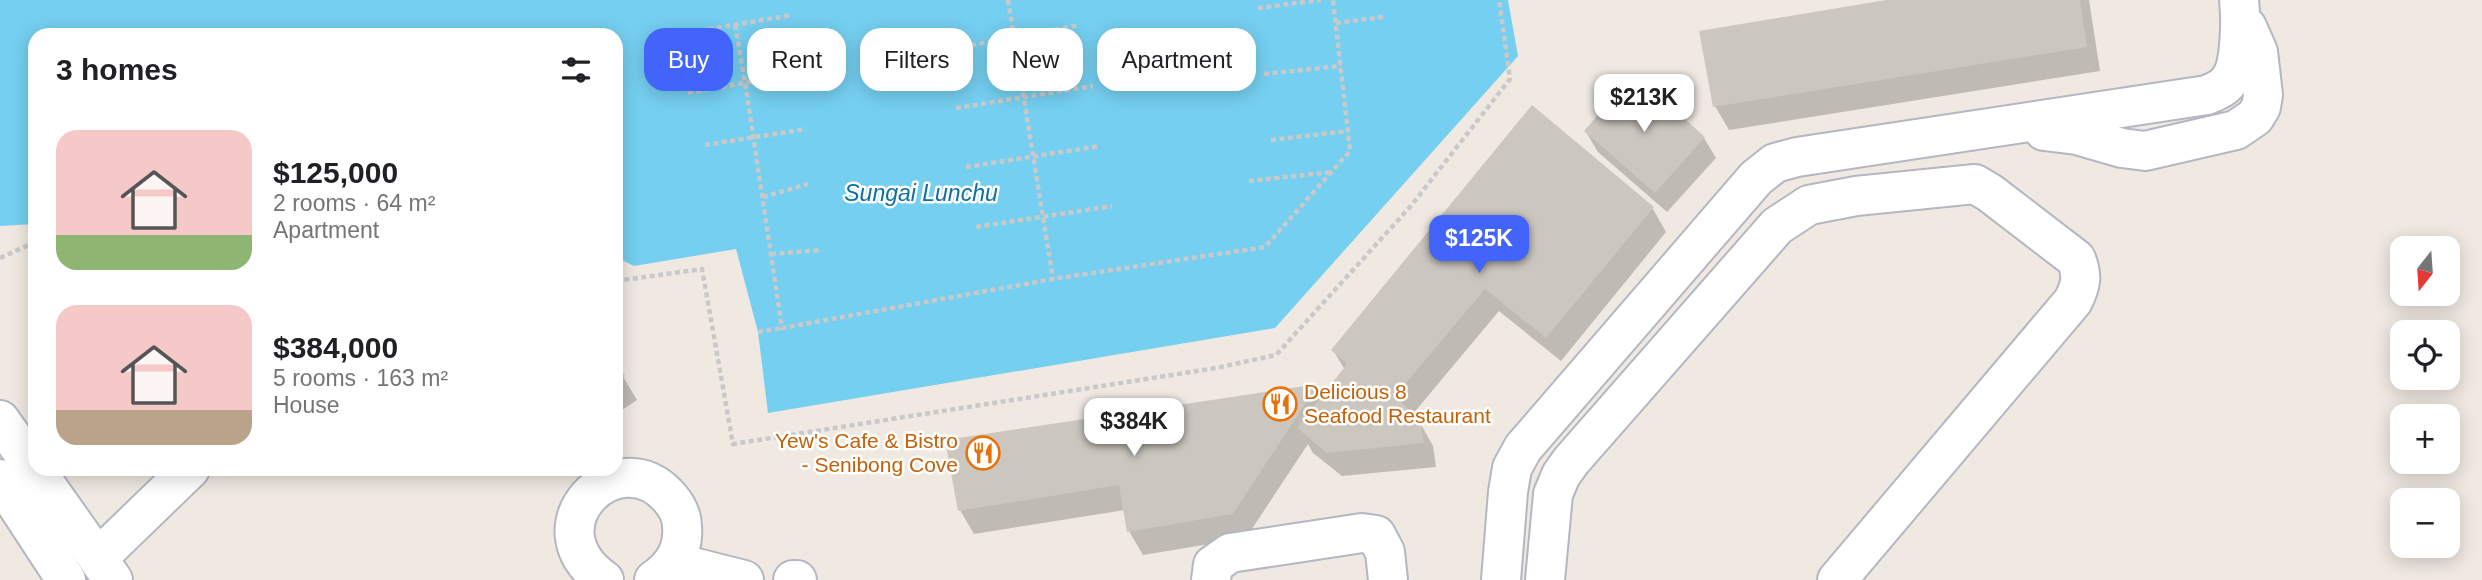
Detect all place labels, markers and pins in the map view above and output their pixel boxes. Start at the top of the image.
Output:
pin: $213K [1595,74,1693,134]
pin: $125K [1430,216,1528,275]
place label: Delicious 8 Seafood Restaurant [1304,380,1491,427]
restaurant icon: Delicious 8 Seafood Restaurant [1261,385,1299,423]
pin: $384K [1085,398,1183,458]
place label: Yew's Cafe & Bistro - Senibong Cove [775,429,958,476]
restaurant icon: Yew's Cafe & Bistro - Senibong Cove [964,434,1002,472]

